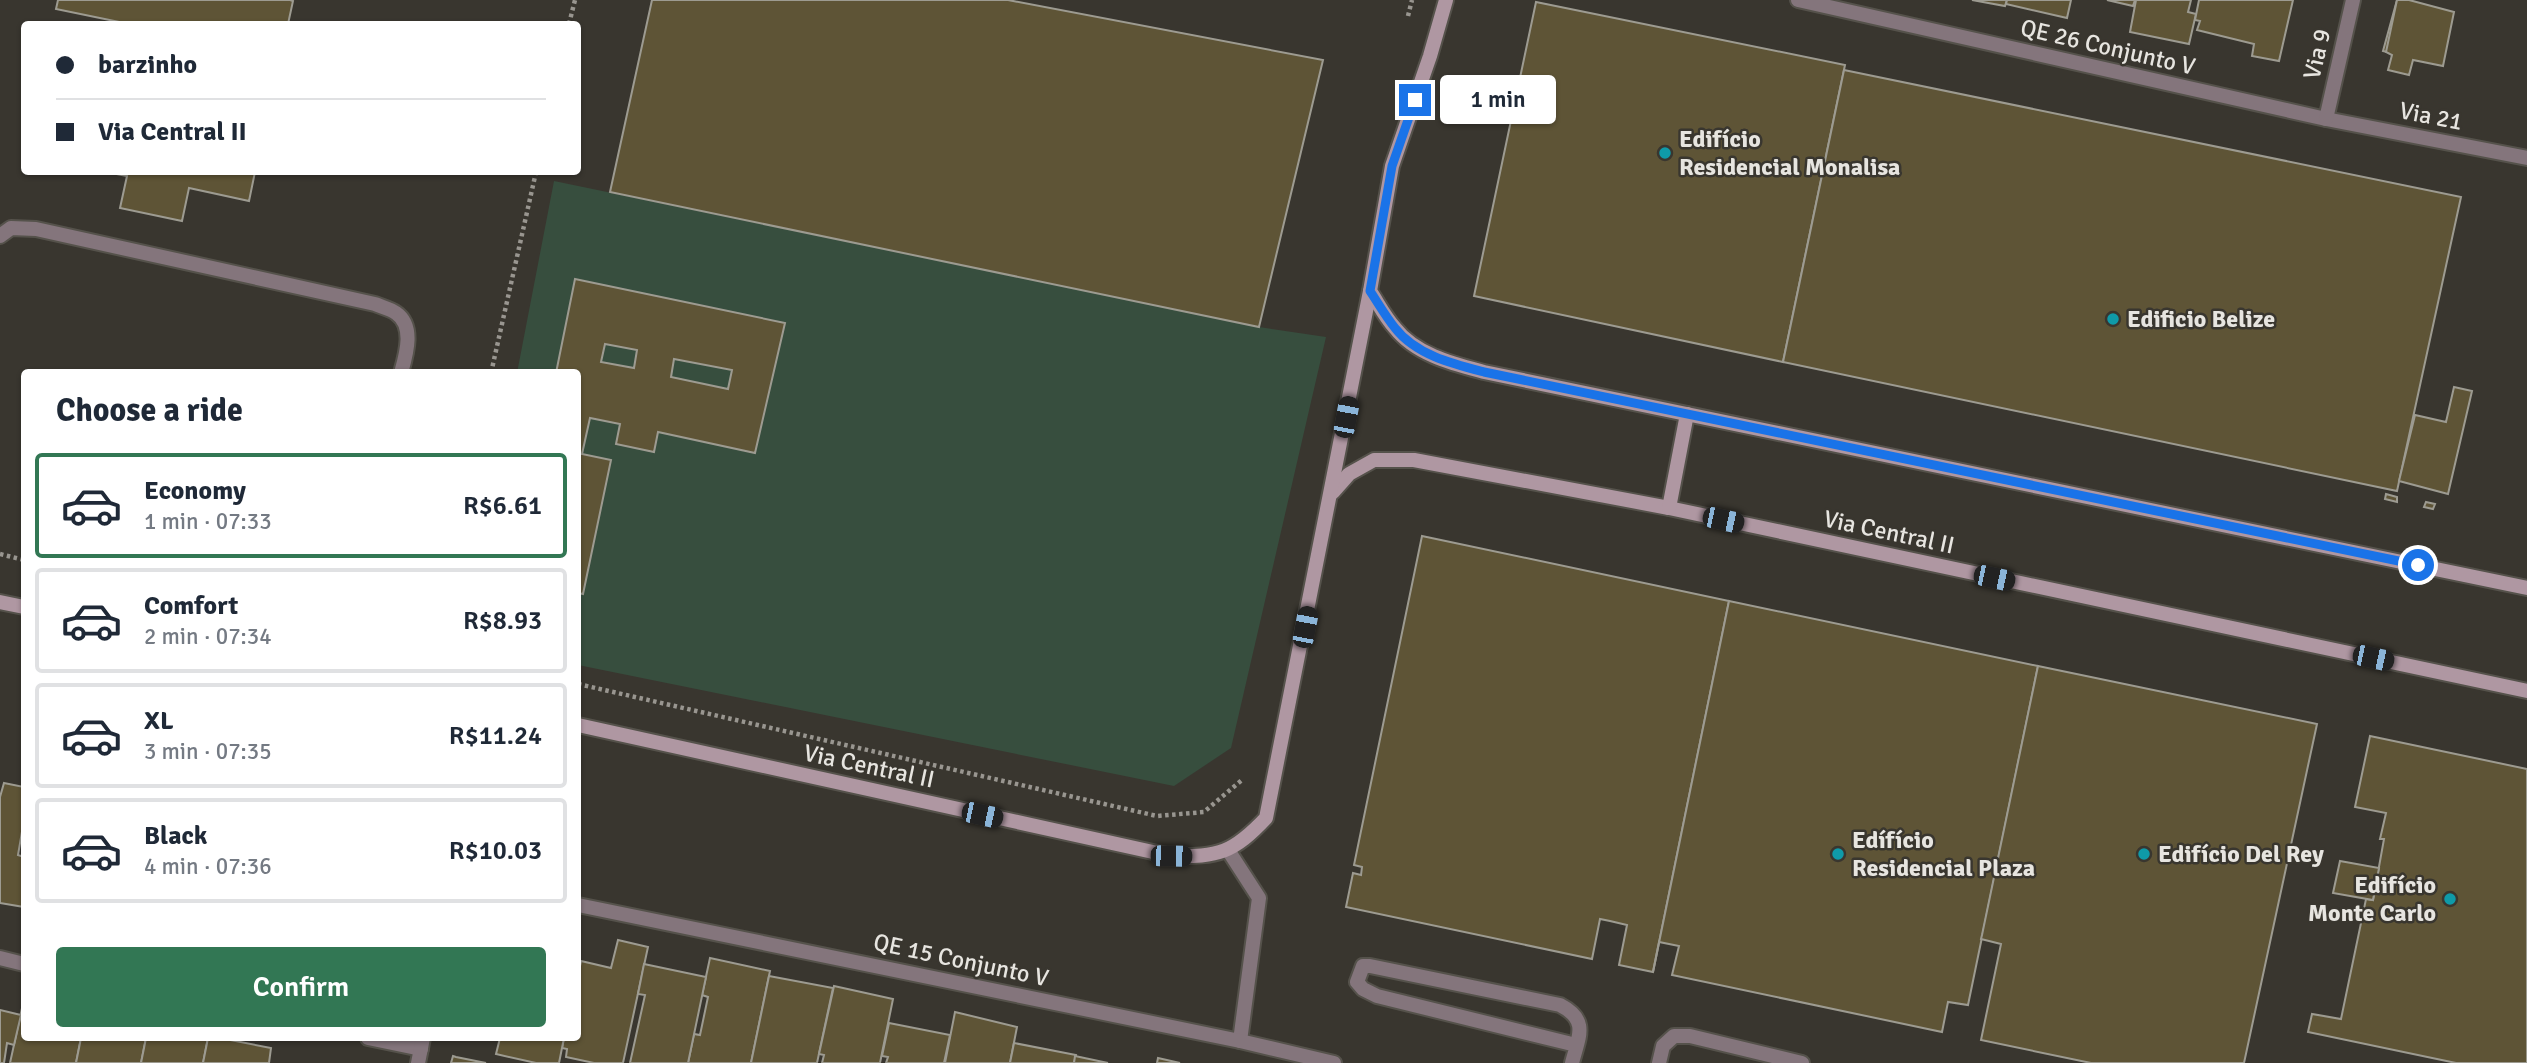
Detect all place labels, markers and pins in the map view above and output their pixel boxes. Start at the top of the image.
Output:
place label: Edifício Residencial Monalisa [1679,124,1900,182]
marker: Edifício Residencial Monalisa [1657,145,1673,161]
place label: Edificio Belize [2127,304,2275,334]
marker: Edificio Belize [2105,311,2121,327]
place label: Edífício Residencial Plaza [1852,825,2035,883]
place label: Edifício Del Rey [2158,839,2324,869]
marker: Edífício Residencial Plaza [1830,846,1846,862]
marker: Edifício Del Rey [2136,846,2152,862]
place label: Edifício Monte Carlo [2308,870,2436,928]
marker: Edifício Monte Carlo [2442,891,2458,907]

